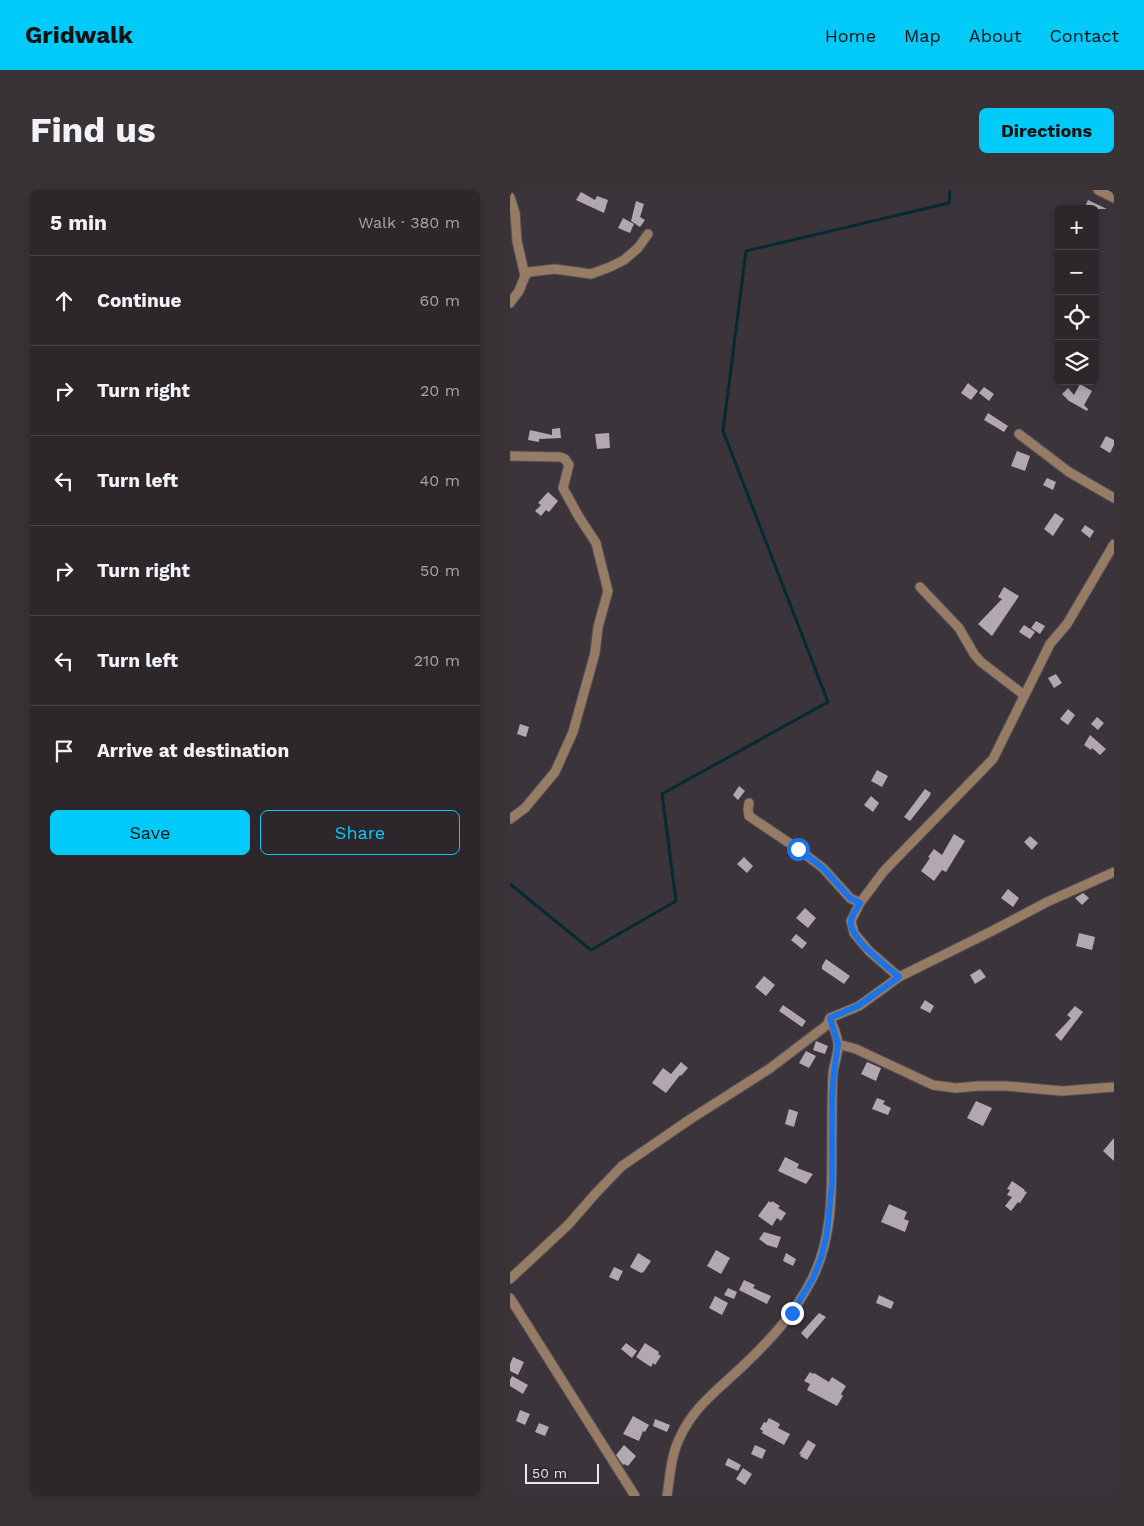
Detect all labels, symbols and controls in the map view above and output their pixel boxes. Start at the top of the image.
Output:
text: Gridwalk [25,21,133,49]
text: Home [825,25,876,46]
text: Map [904,25,941,46]
text: About [969,25,1021,46]
text: Contact [1049,25,1119,46]
button: Directions [979,108,1114,153]
text: Find us [30,109,156,151]
map controls [1054,205,1099,385]
button: + [1054,205,1099,250]
text: 5 min [50,210,107,235]
text: Walk · 380 m [358,213,460,232]
button: − [1054,250,1099,295]
icon: ahead [50,287,78,315]
text: Continue [97,289,181,312]
text: 60 m [420,291,460,310]
button: locate [1054,295,1099,340]
button: layers [1054,340,1099,385]
icon: right [50,377,78,405]
text: Turn right [97,379,190,402]
text: 20 m [420,381,460,400]
icon: left [50,467,78,495]
text: Turn left [97,469,178,492]
text: 40 m [420,471,460,490]
icon: right [50,557,78,585]
text: Turn right [97,559,190,582]
text: 50 m [420,561,460,580]
icon: left [50,647,78,675]
text: Turn left [97,649,178,672]
text: 210 m [414,651,460,670]
icon: arrive [50,737,78,765]
text: Arrive at destination [97,739,289,762]
button: Save [50,810,250,855]
button: Share [260,810,460,855]
route start [787,838,810,861]
route end [781,1302,804,1325]
scale bar [525,1461,599,1484]
text: 50 m [532,1465,567,1481]

